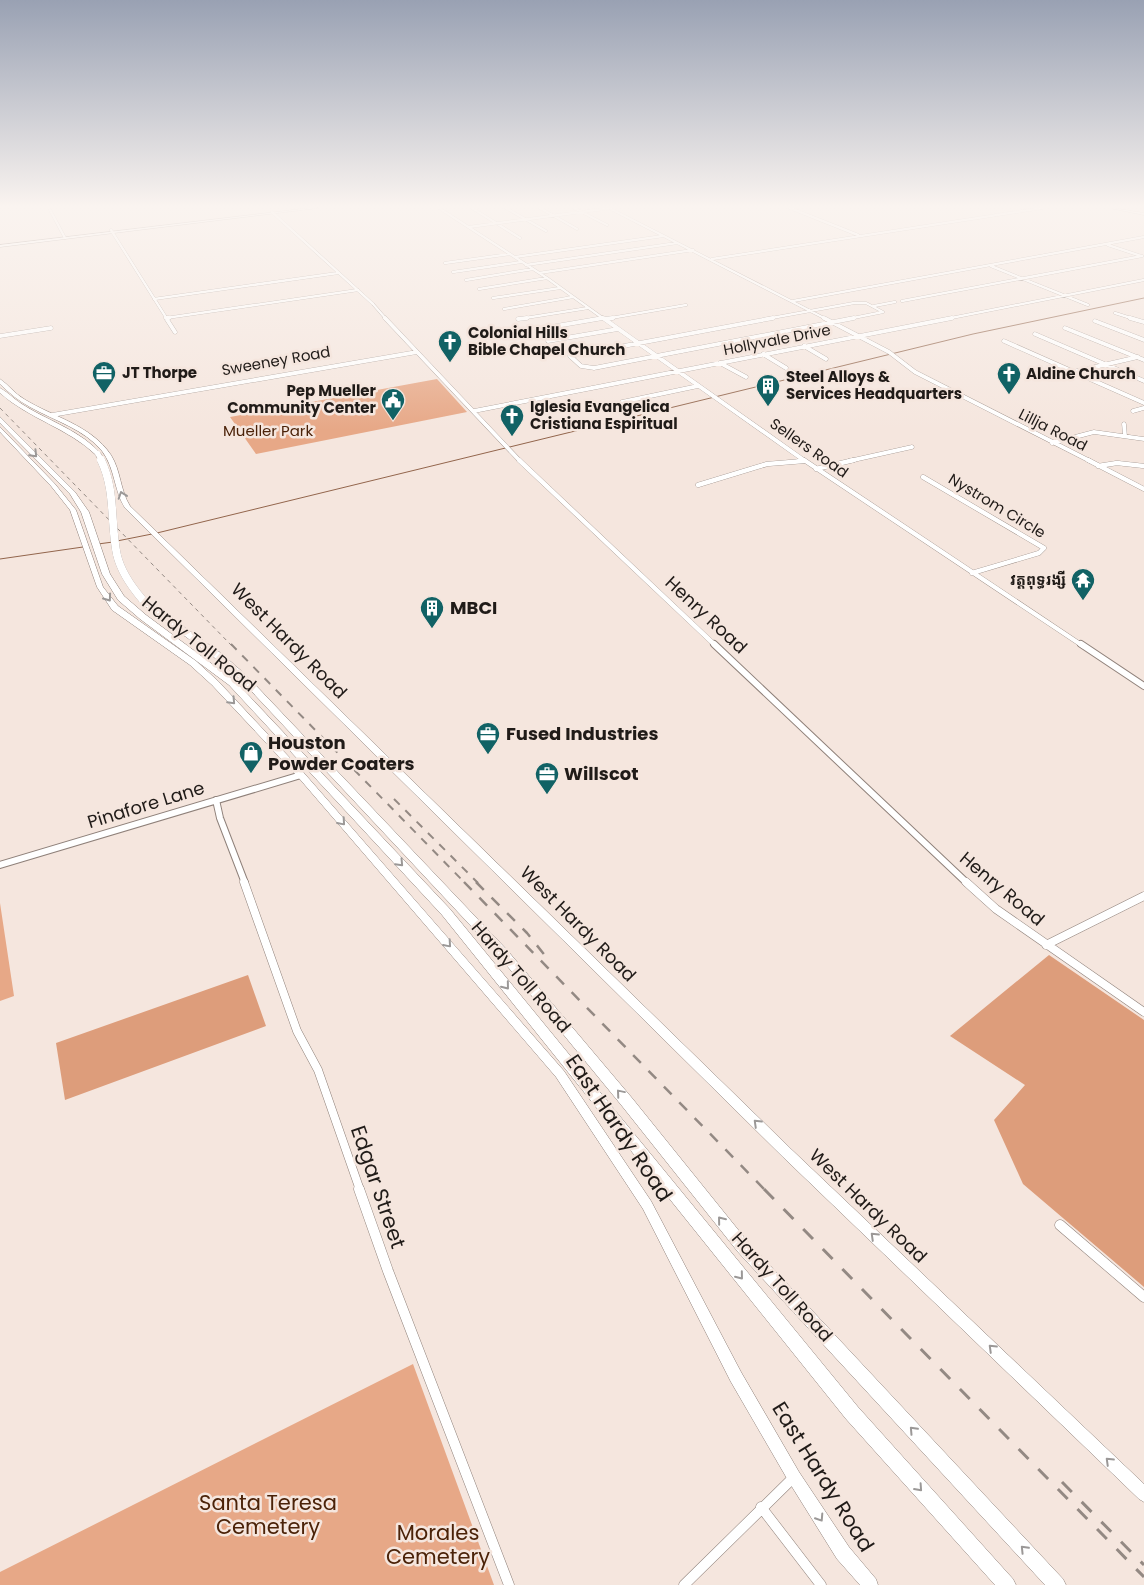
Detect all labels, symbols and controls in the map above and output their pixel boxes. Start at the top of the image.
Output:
street label: Hollyvale Drive [721,319,832,360]
place label: Colonial Hills Bible Chapel Church [468,322,625,360]
church icon: Colonial Hills Bible Chapel Church [437,329,463,363]
street label: Sweeney Road [220,341,332,380]
office icon: JT Thorpe [91,360,117,394]
church icon: Aldine Church [996,361,1022,395]
place label: JT Thorpe [122,362,197,383]
place label: Aldine Church [1026,363,1136,384]
place label: Steel Alloys & Services Headquarters [786,366,962,404]
building icon: Steel Alloys & Services Headquarters [755,373,781,407]
place label: Pep Mueller Community Center [227,380,377,418]
public building icon: Pep Mueller Community Center [380,387,406,421]
place label: Iglesia Evangelica Cristiana Espiritual [530,396,678,434]
church icon: Iglesia Evangelica Cristiana Espiritual [499,403,525,437]
street label: Lillja Road [1015,403,1091,456]
street label: Sellers Road [766,413,853,482]
park label: Mueller Park [223,420,313,441]
one-way arrow [28,448,37,457]
street label: Nystrom Circle [945,468,1050,543]
one-way arrow [117,492,127,500]
temple icon: វត្តពុទ្ធរង្សី [1070,567,1096,601]
place label: វត្តពុទ្ធរង្សី [1010,569,1066,590]
street label: Henry Road [660,570,753,659]
street label: West Hardy Road [226,577,353,704]
street label: Hardy Toll Road [137,590,262,697]
one-way arrow [102,592,111,602]
building icon: MBCI [419,595,445,629]
place label: MBCI [450,595,497,620]
one-way arrow [226,696,235,705]
office icon: Fused Industries [475,721,501,755]
place label: Fused Industries [506,721,658,746]
place label: Houston Powder Coaters [268,730,415,776]
shop icon: Houston Powder Coaters [238,740,264,774]
office icon: Willscot [534,761,560,795]
place label: Willscot [564,761,639,786]
street label: Pinafore Lane [84,775,208,834]
one-way arrow [336,816,345,825]
street label: Henry Road [955,846,1050,931]
one-way arrow [394,857,403,866]
street label: West Hardy Road [515,860,642,987]
street label: Hardy Toll Road [466,916,577,1038]
one-way arrow [443,938,451,947]
one-way arrow [500,981,509,990]
street label: East Hardy Road [559,1048,680,1207]
one-way arrow [617,1090,625,1099]
one-way arrow [754,1120,763,1129]
street label: Edgar Street [344,1121,413,1252]
street label: West Hardy Road [804,1143,933,1268]
one-way arrow [718,1216,727,1225]
street label: Hardy Toll Road [726,1226,839,1347]
one-way arrow [871,1233,880,1242]
one-way arrow [734,1270,743,1279]
one-way arrow [988,1345,997,1354]
street label: East Hardy Road [766,1396,881,1557]
one-way arrow [910,1427,919,1436]
one-way arrow [1106,1458,1115,1467]
one-way arrow [914,1483,923,1492]
park label: Santa Teresa Cemetery [199,1488,337,1541]
one-way arrow [814,1512,823,1521]
park label: Morales Cemetery [386,1518,490,1571]
one-way arrow [1021,1546,1030,1555]

